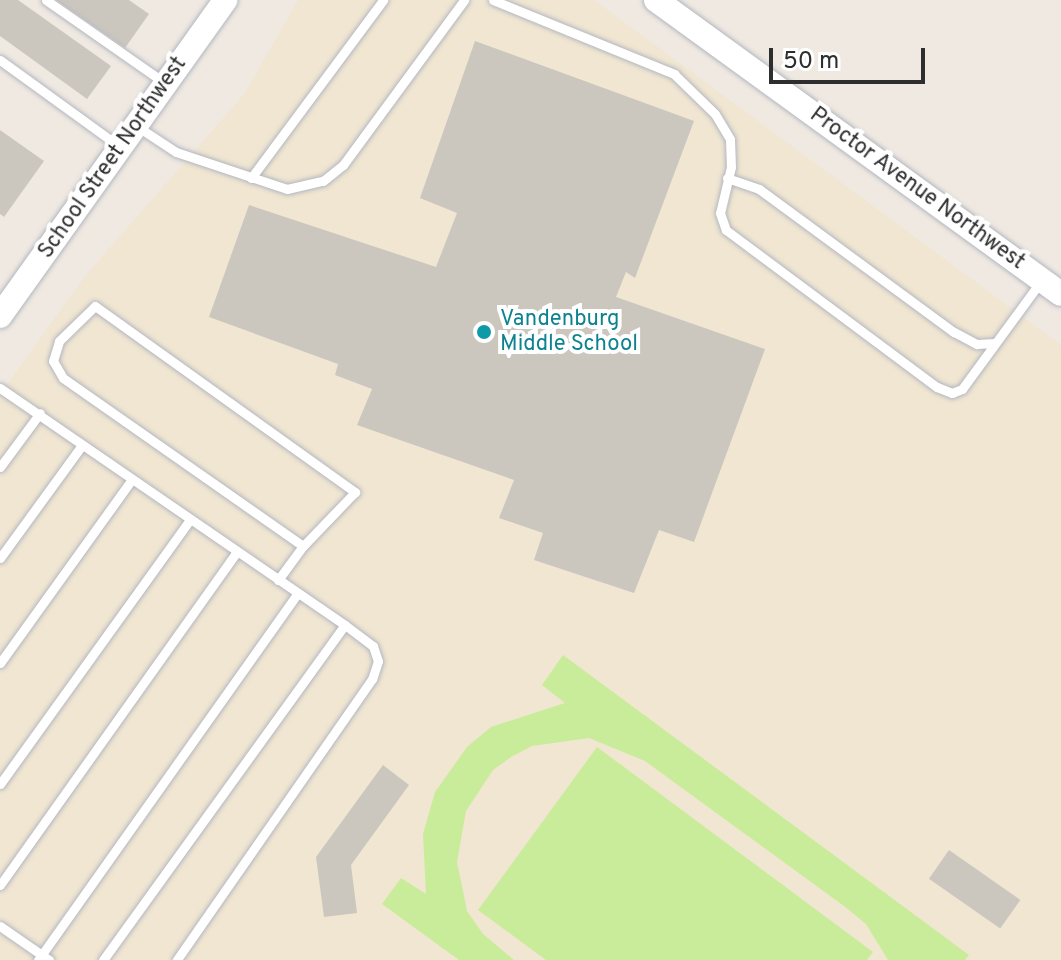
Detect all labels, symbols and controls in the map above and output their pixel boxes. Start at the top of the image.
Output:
scale bar [773,32,929,82]
text: 50 m [783,47,839,77]
street label: School Street Northwest [33,52,193,264]
street label: Proctor Avenue Northwest [804,102,1030,276]
place label: Vandenburg Middle School [500,306,638,358]
marker: Vandenburg Middle School [475,323,493,341]

